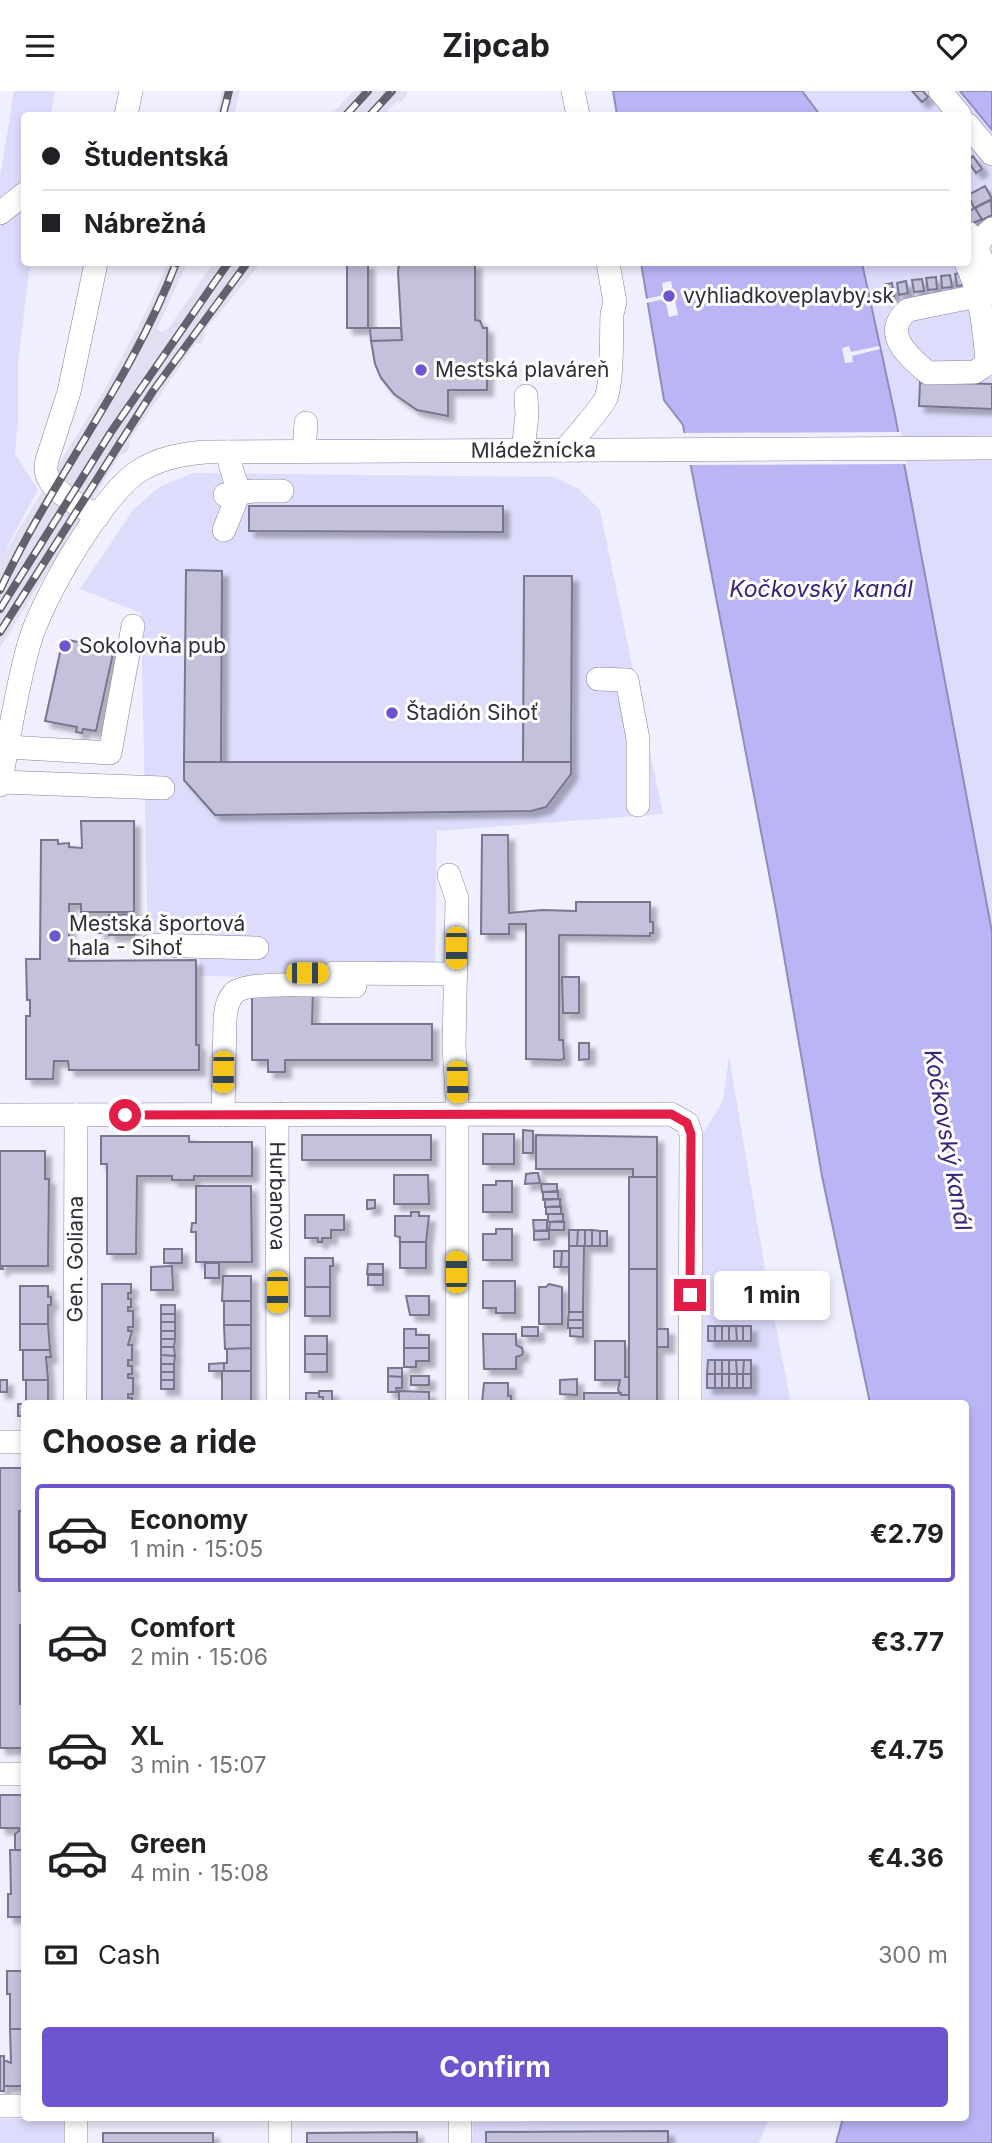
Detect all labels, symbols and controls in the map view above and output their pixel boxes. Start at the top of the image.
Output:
text: Zipcab [442,26,550,65]
icon: menu [21,27,59,65]
icon: heart [933,27,971,65]
text: Študentská [84,141,229,172]
text: Nábrežná [84,208,206,239]
place label: vyhliadkoveplavby.sk [683,283,895,308]
marker: vyhliadkoveplavby.sk [661,288,677,304]
place label: Mestská plaváreň [435,357,609,382]
marker: Mestská plaváreň [413,362,429,378]
street label: Mládežnícka [471,437,596,463]
water label: Kočkovský kanál [729,575,913,603]
place label: Sokolovňa pub [79,633,226,658]
marker: Sokolovňa pub [57,638,73,654]
place label: Štadión Sihoť [406,700,539,725]
marker: Štadión Sihoť [384,705,400,721]
place label: Mestská športová hala - Sihoť [69,911,245,960]
car [446,927,467,969]
marker: Mestská športová hala - Sihoť [47,928,63,944]
car [287,963,329,984]
water label: Kočkovský kanál [918,1047,978,1233]
car [213,1051,234,1093]
car [447,1061,468,1103]
route start [109,1099,141,1131]
street label: Hurbanova [265,1141,290,1251]
street label: Gen. Goliana [62,1196,88,1322]
car [446,1251,467,1293]
car [267,1271,288,1313]
callout: 1 min [714,1271,830,1319]
route end [674,1279,706,1311]
text: 1 min [744,1281,800,1309]
text: Choose a ride [42,1422,257,1461]
icon: car [46,1502,109,1565]
text: Economy [130,1504,248,1535]
text: €2.79 [870,1518,944,1549]
text: 1 min · 15:05 [130,1535,263,1563]
icon: car [46,1610,109,1673]
text: Comfort [130,1612,235,1643]
text: €3.77 [871,1626,944,1657]
text: 2 min · 15:06 [130,1643,268,1671]
icon: car [46,1718,109,1781]
text: XL [130,1720,164,1751]
text: €4.75 [870,1734,944,1765]
text: 3 min · 15:07 [130,1751,267,1779]
icon: car [46,1826,109,1889]
text: Green [130,1828,207,1859]
text: €4.36 [868,1842,944,1873]
text: 4 min · 15:08 [130,1859,269,1887]
icon: cash [42,1936,80,1974]
text: Cash [98,1939,161,1970]
text: 300 m [878,1941,948,1969]
button: Confirm [42,2027,948,2107]

